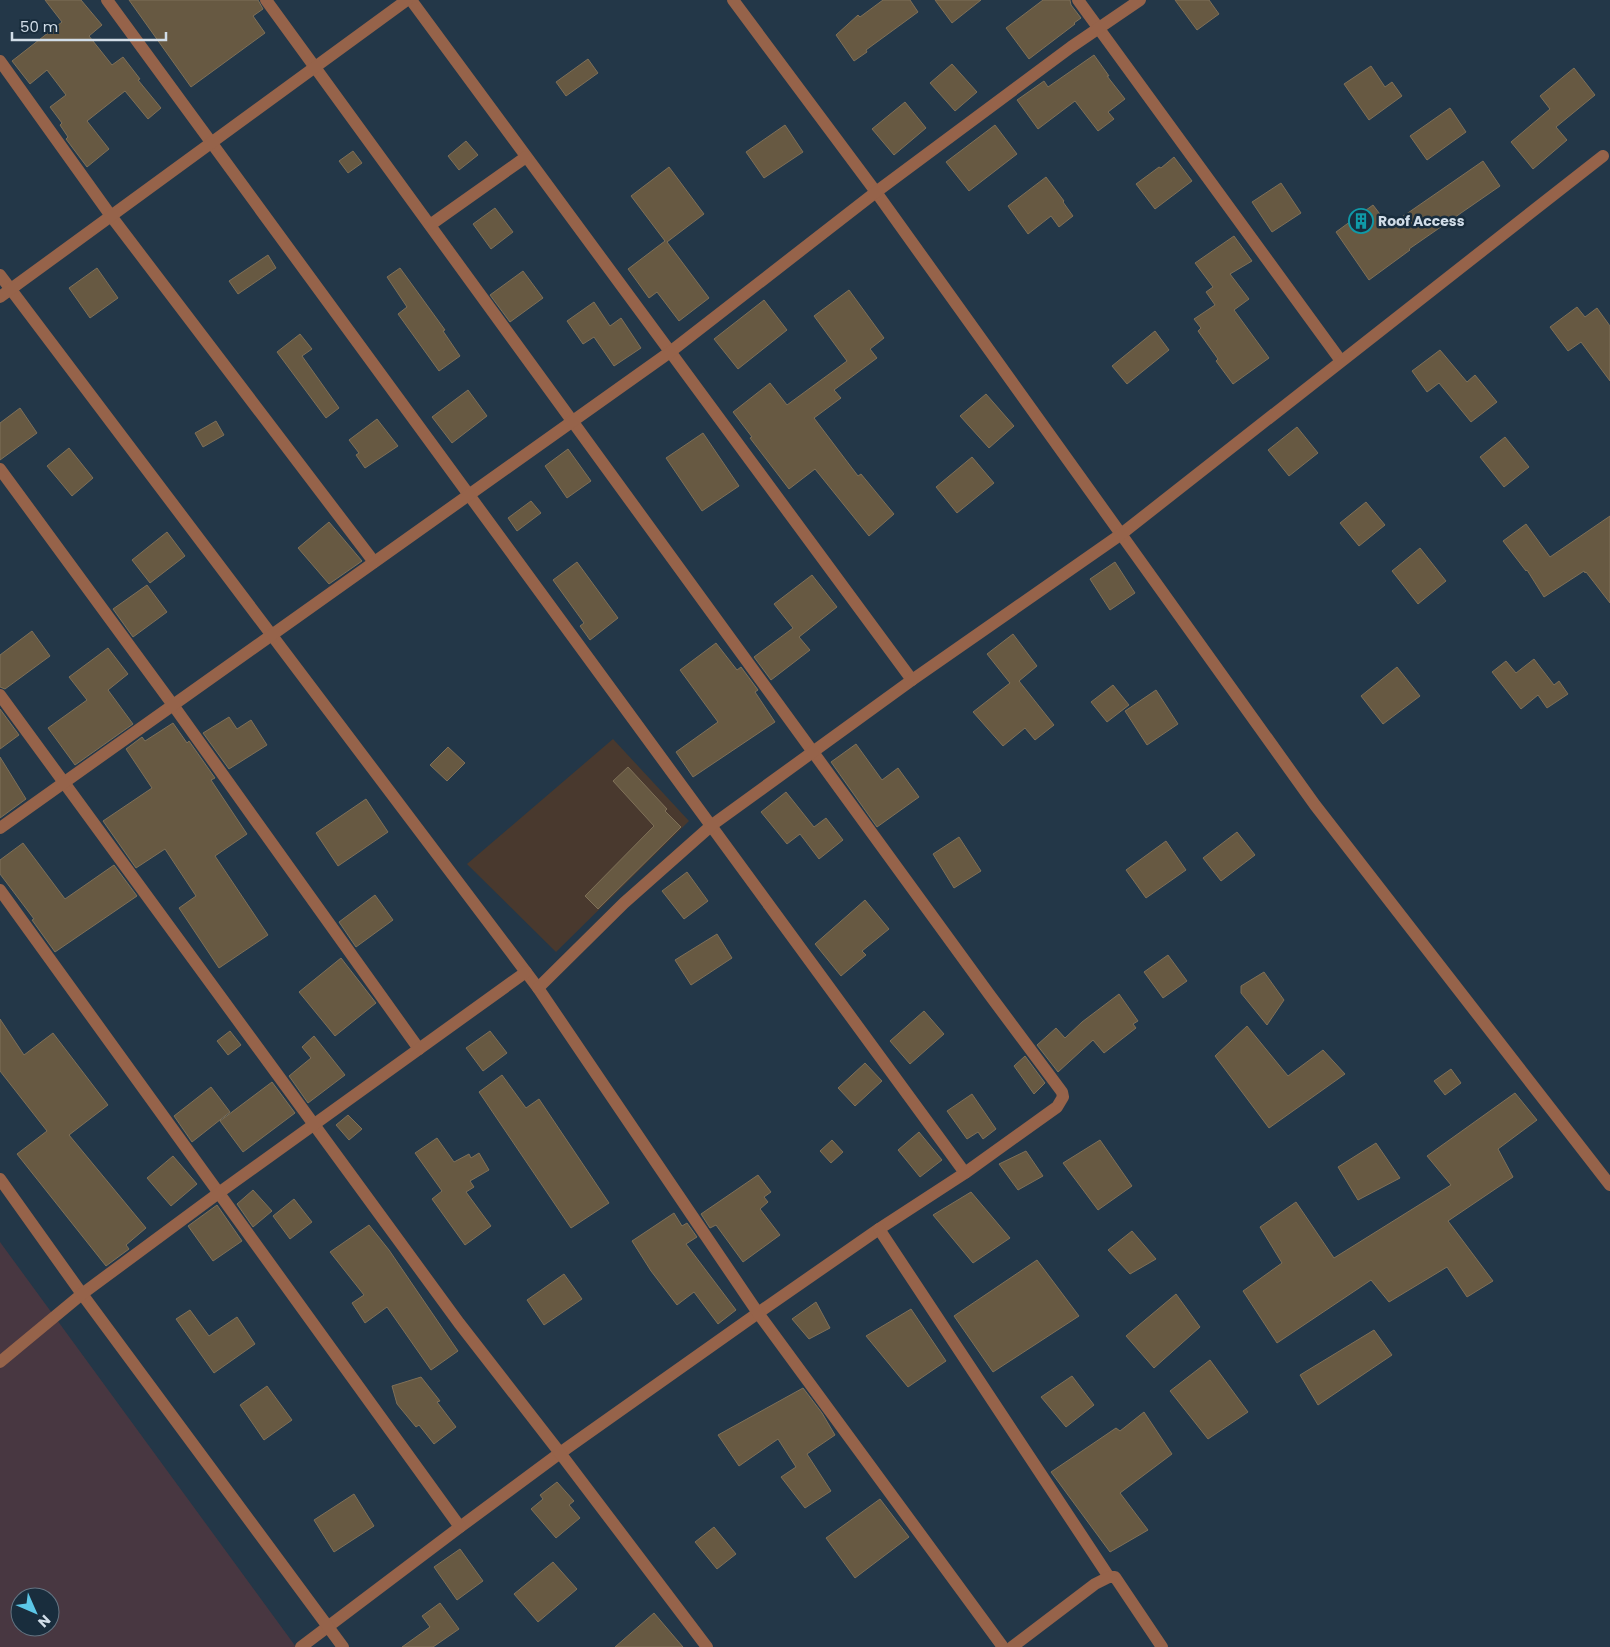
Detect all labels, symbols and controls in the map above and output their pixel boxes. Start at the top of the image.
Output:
scale bar [12,10,166,42]
text: 50 m [20,16,58,37]
building icon: Roof Access [1348,208,1374,234]
place label: Roof Access [1378,211,1465,231]
north arrow [10,1587,60,1637]
text: N [33,1610,55,1632]

